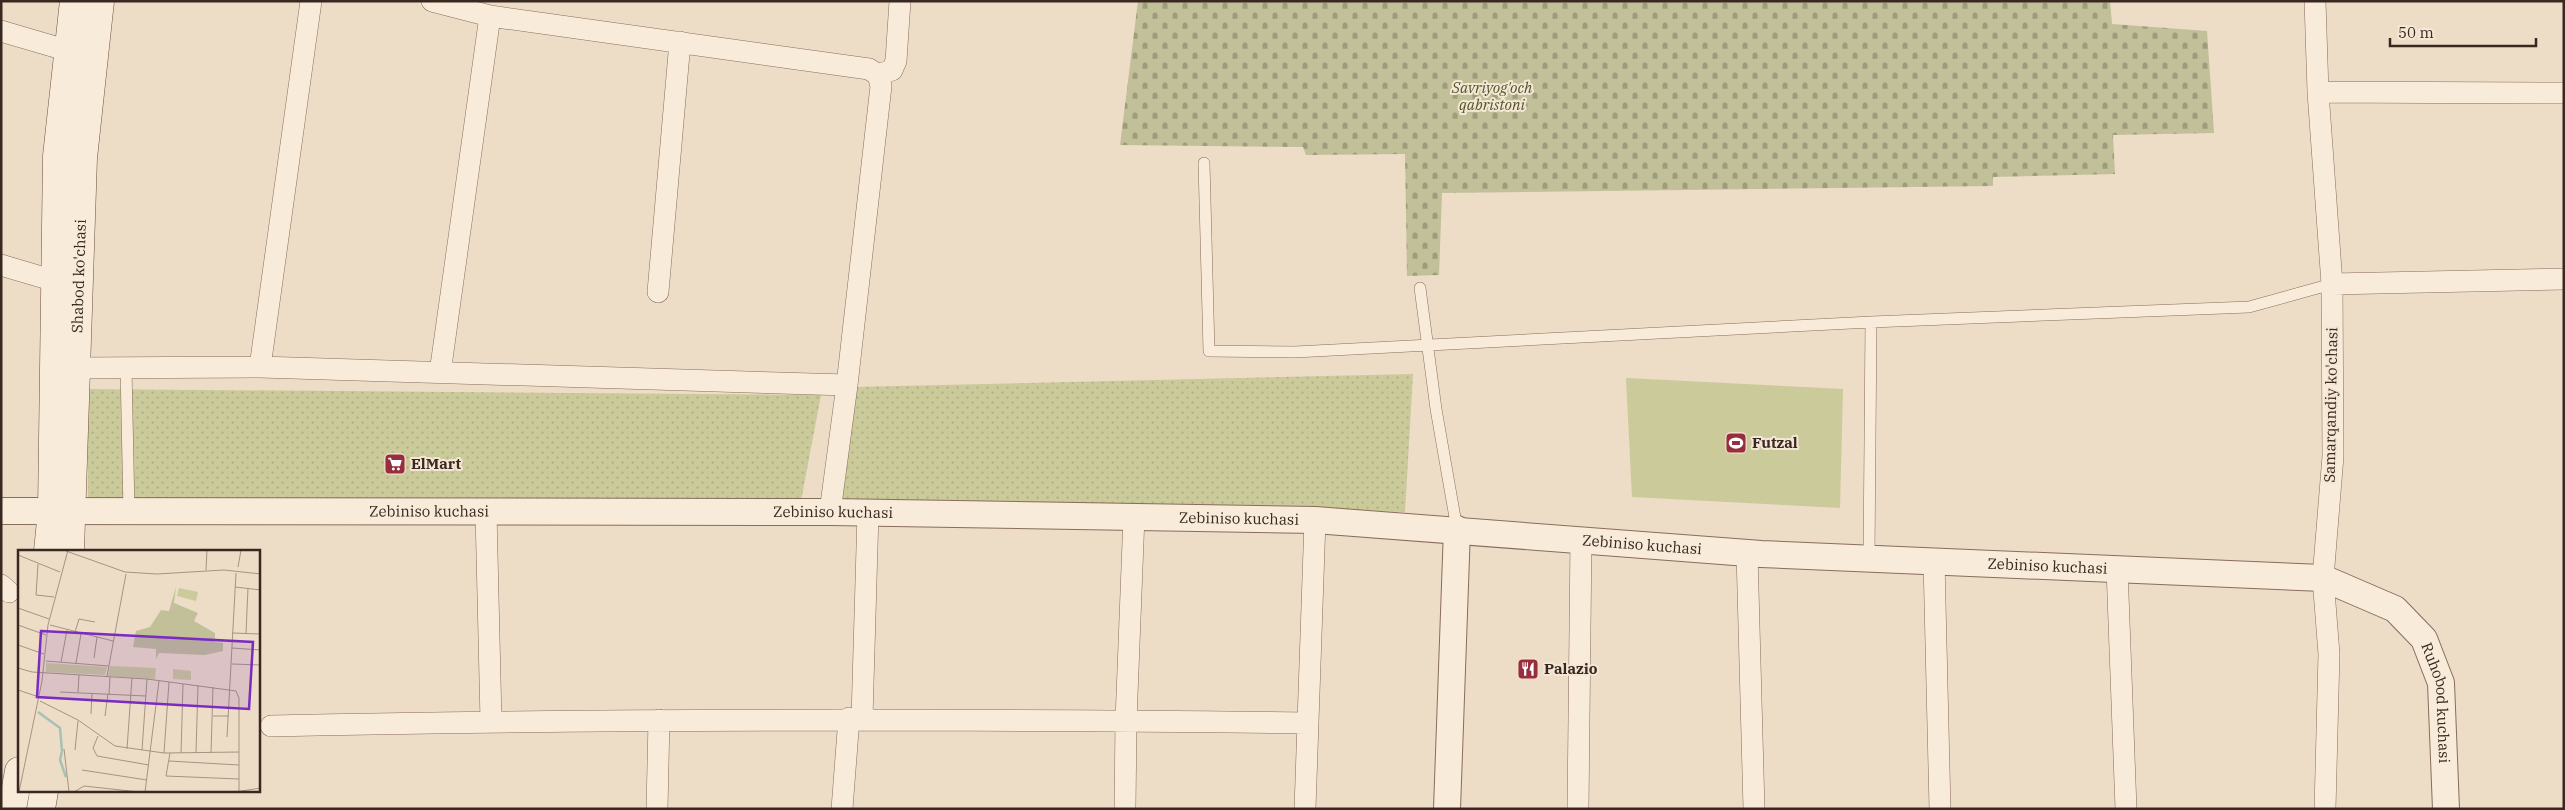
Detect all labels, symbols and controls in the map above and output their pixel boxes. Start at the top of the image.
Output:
scale bar [2390,15,2536,47]
text: 50 m [2398,23,2434,42]
park label: Savriyog'och qabristoni [1451,78,1533,114]
street label: Shabod ko'chasi [67,219,90,333]
street label: Samarqandiy ko'chasi [2320,327,2341,483]
sports icon: Futzal [1724,431,1748,455]
place label: Futzal [1752,433,1798,452]
supermarket icon: ElMart [383,452,407,476]
place label: ElMart [411,454,461,473]
street label: Zebiniso kuchasi [369,501,489,521]
street label: Zebiniso kuchasi [773,502,894,522]
street label: Zebiniso kuchasi [1179,508,1299,529]
street label: Zebiniso kuchasi [1581,530,1703,558]
inset map [18,550,260,792]
street label: Zebiniso kuchasi [1987,554,2108,578]
street label: Ruhobod kuchasi [2417,640,2454,764]
restaurant icon: Palazio [1516,657,1540,681]
place label: Palazio [1544,659,1598,678]

